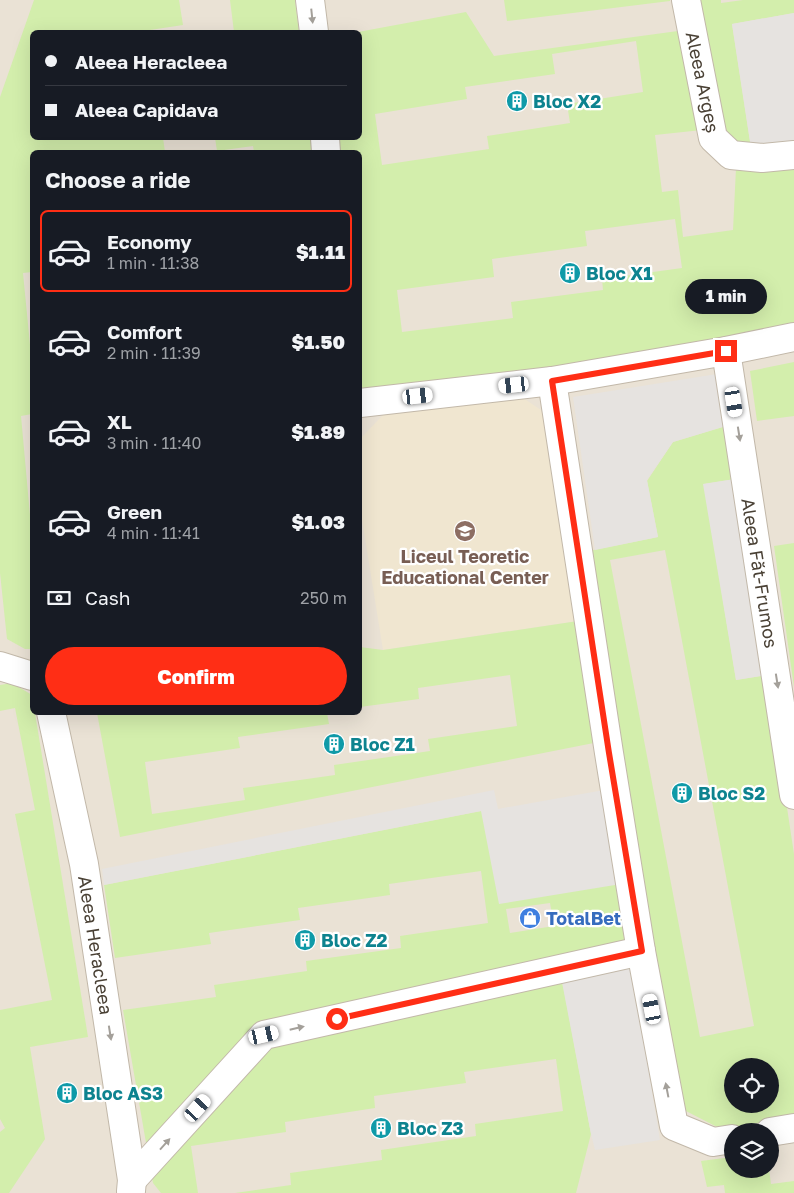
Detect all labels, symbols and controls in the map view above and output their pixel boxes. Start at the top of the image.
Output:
one-way arrow [308,9,316,25]
street label: Aleea Argeș [682,29,724,135]
text: Aleea Heracleea [75,50,227,73]
building icon: Bloc X2 [505,89,529,113]
place label: Bloc X2 [533,90,601,112]
text: Aleea Capidava [75,98,218,121]
text: Choose a ride [45,166,191,193]
icon: car [47,229,92,274]
text: Economy [107,230,192,253]
text: $1.11 [296,240,345,263]
text: 1 min · 11:38 [107,253,199,273]
building icon: Bloc X1 [558,261,582,285]
place label: Bloc X1 [586,262,653,284]
callout: 1 min [685,278,767,314]
text: 1 min [706,286,746,306]
icon: car [47,319,92,364]
text: Comfort [107,320,182,343]
text: $1.50 [291,330,345,353]
route end [715,340,737,362]
text: 2 min · 11:39 [107,343,201,363]
car [498,376,529,394]
car [724,386,743,418]
car [402,387,433,405]
icon: car [47,409,92,454]
text: XL [107,410,132,433]
text: $1.89 [291,420,345,443]
one-way arrow [735,426,743,442]
text: 3 min · 11:40 [107,433,201,453]
street label: Aleea Făt-Frumos [737,496,783,650]
icon: car [47,499,92,544]
text: Green [107,500,162,523]
text: $1.03 [291,510,345,533]
school or university icon: Liceul Teoretic Educational Center [453,519,477,543]
text: 4 min · 11:41 [107,523,200,543]
place label: Liceul Teoretic Educational Center [381,545,549,588]
icon: cash [45,584,73,612]
text: Cash [85,586,130,609]
text: 250 m [300,588,347,608]
button: Confirm [45,647,347,705]
one-way arrow [773,673,781,689]
building icon: Bloc Z1 [322,732,346,756]
place label: Bloc Z1 [350,733,415,755]
building icon: Bloc S2 [670,781,694,805]
place label: Bloc S2 [698,782,765,804]
street label: Aleea Heracleea [74,874,118,1016]
shop icon: TotalBet [518,906,542,930]
place label: TotalBet [546,907,621,929]
building icon: Bloc Z2 [293,928,317,952]
place label: Bloc Z2 [321,929,388,951]
car [641,993,662,1025]
route start [326,1008,348,1030]
car [247,1024,280,1046]
one-way arrow [289,1024,304,1032]
one-way arrow [106,1026,114,1042]
map controls [724,1058,779,1178]
button: locate [724,1058,779,1113]
building icon: Bloc AS3 [55,1081,79,1105]
place label: Bloc AS3 [83,1082,163,1104]
one-way arrow [663,1082,671,1098]
car [182,1092,213,1124]
building icon: Bloc Z3 [369,1116,393,1140]
place label: Bloc Z3 [397,1117,464,1139]
button: layers [724,1123,779,1178]
one-way arrow [159,1138,171,1150]

